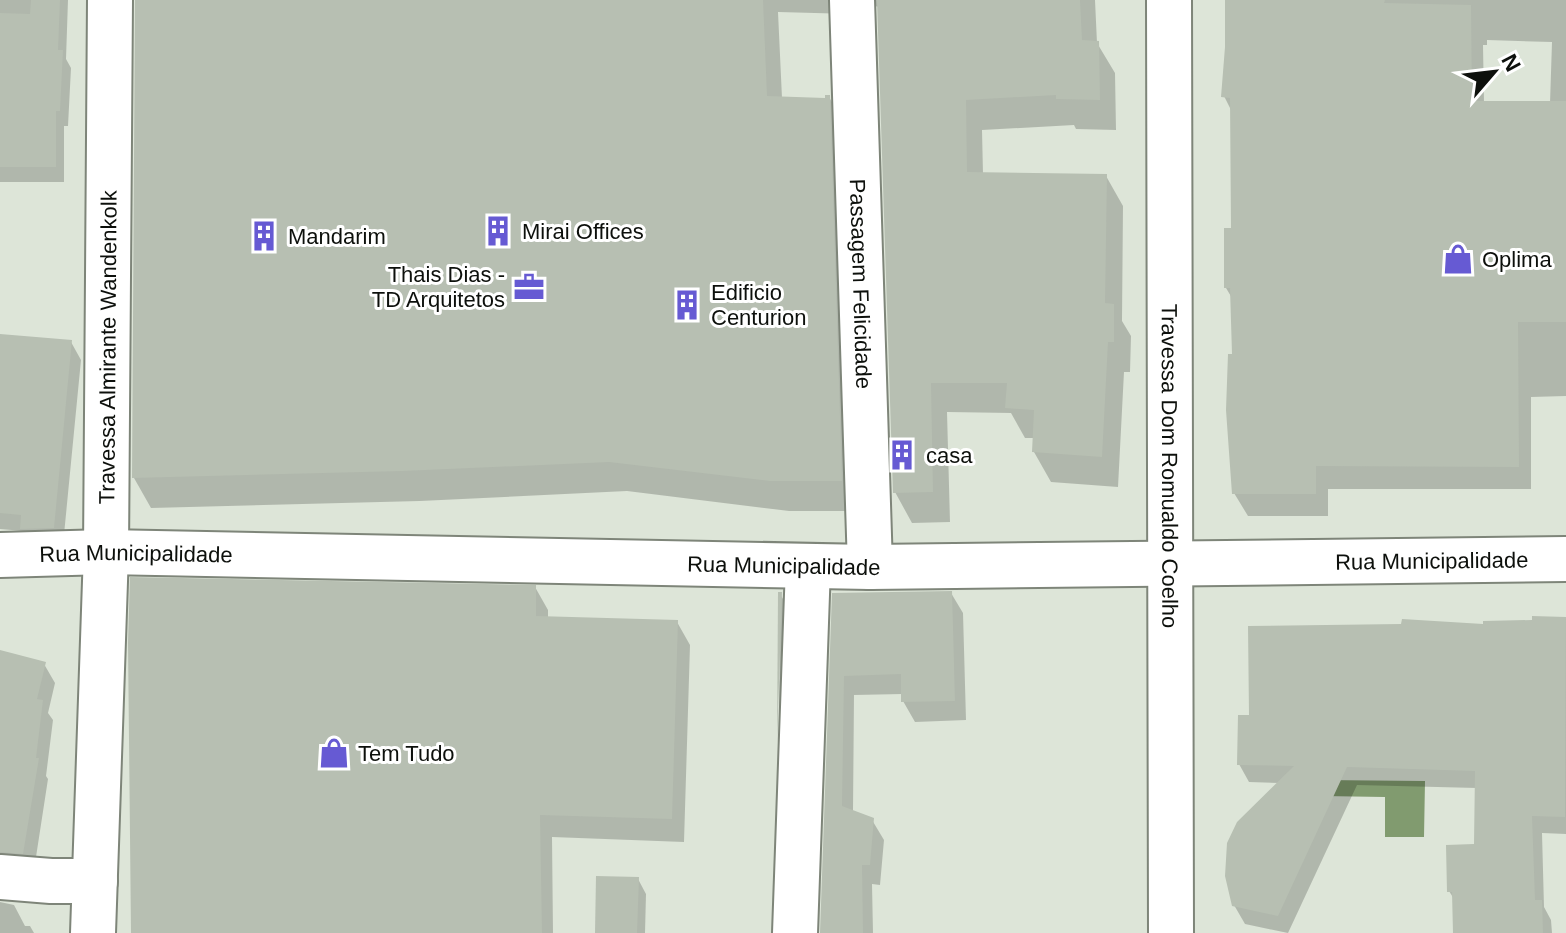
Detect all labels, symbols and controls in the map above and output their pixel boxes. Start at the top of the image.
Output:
north arrow [1454,32,1534,112]
text: N [1496,50,1526,76]
street label: Passagem Felicidade [845,178,876,389]
street label: Travessa Almirante Wandenkolk [94,189,122,504]
building icon: Mirai Offices [481,214,515,248]
building icon: Mandarim [247,219,281,253]
place label: Mirai Offices [522,219,644,244]
place label: Mandarim [288,224,386,249]
shop icon: Oplima [1441,242,1475,276]
place label: Oplima [1482,247,1552,272]
place label: Thais Dias - TD Arquitetos [372,262,505,312]
office icon: Thais Dias - TD Arquitetos [512,270,546,304]
place label: Edificio Centurion [711,280,806,330]
building icon: Edificio Centurion [670,288,704,322]
street label: Travessa Dom Romualdo Coelho [1157,304,1182,628]
building icon: casa [885,438,919,472]
place label: casa [926,443,973,468]
street label: Rua Municipalidade [39,540,233,567]
street label: Rua Municipalidade [1335,547,1529,575]
street label: Rua Municipalidade [687,551,881,580]
shop icon: Tem Tudo [317,736,351,770]
place label: Tem Tudo [358,741,455,766]

